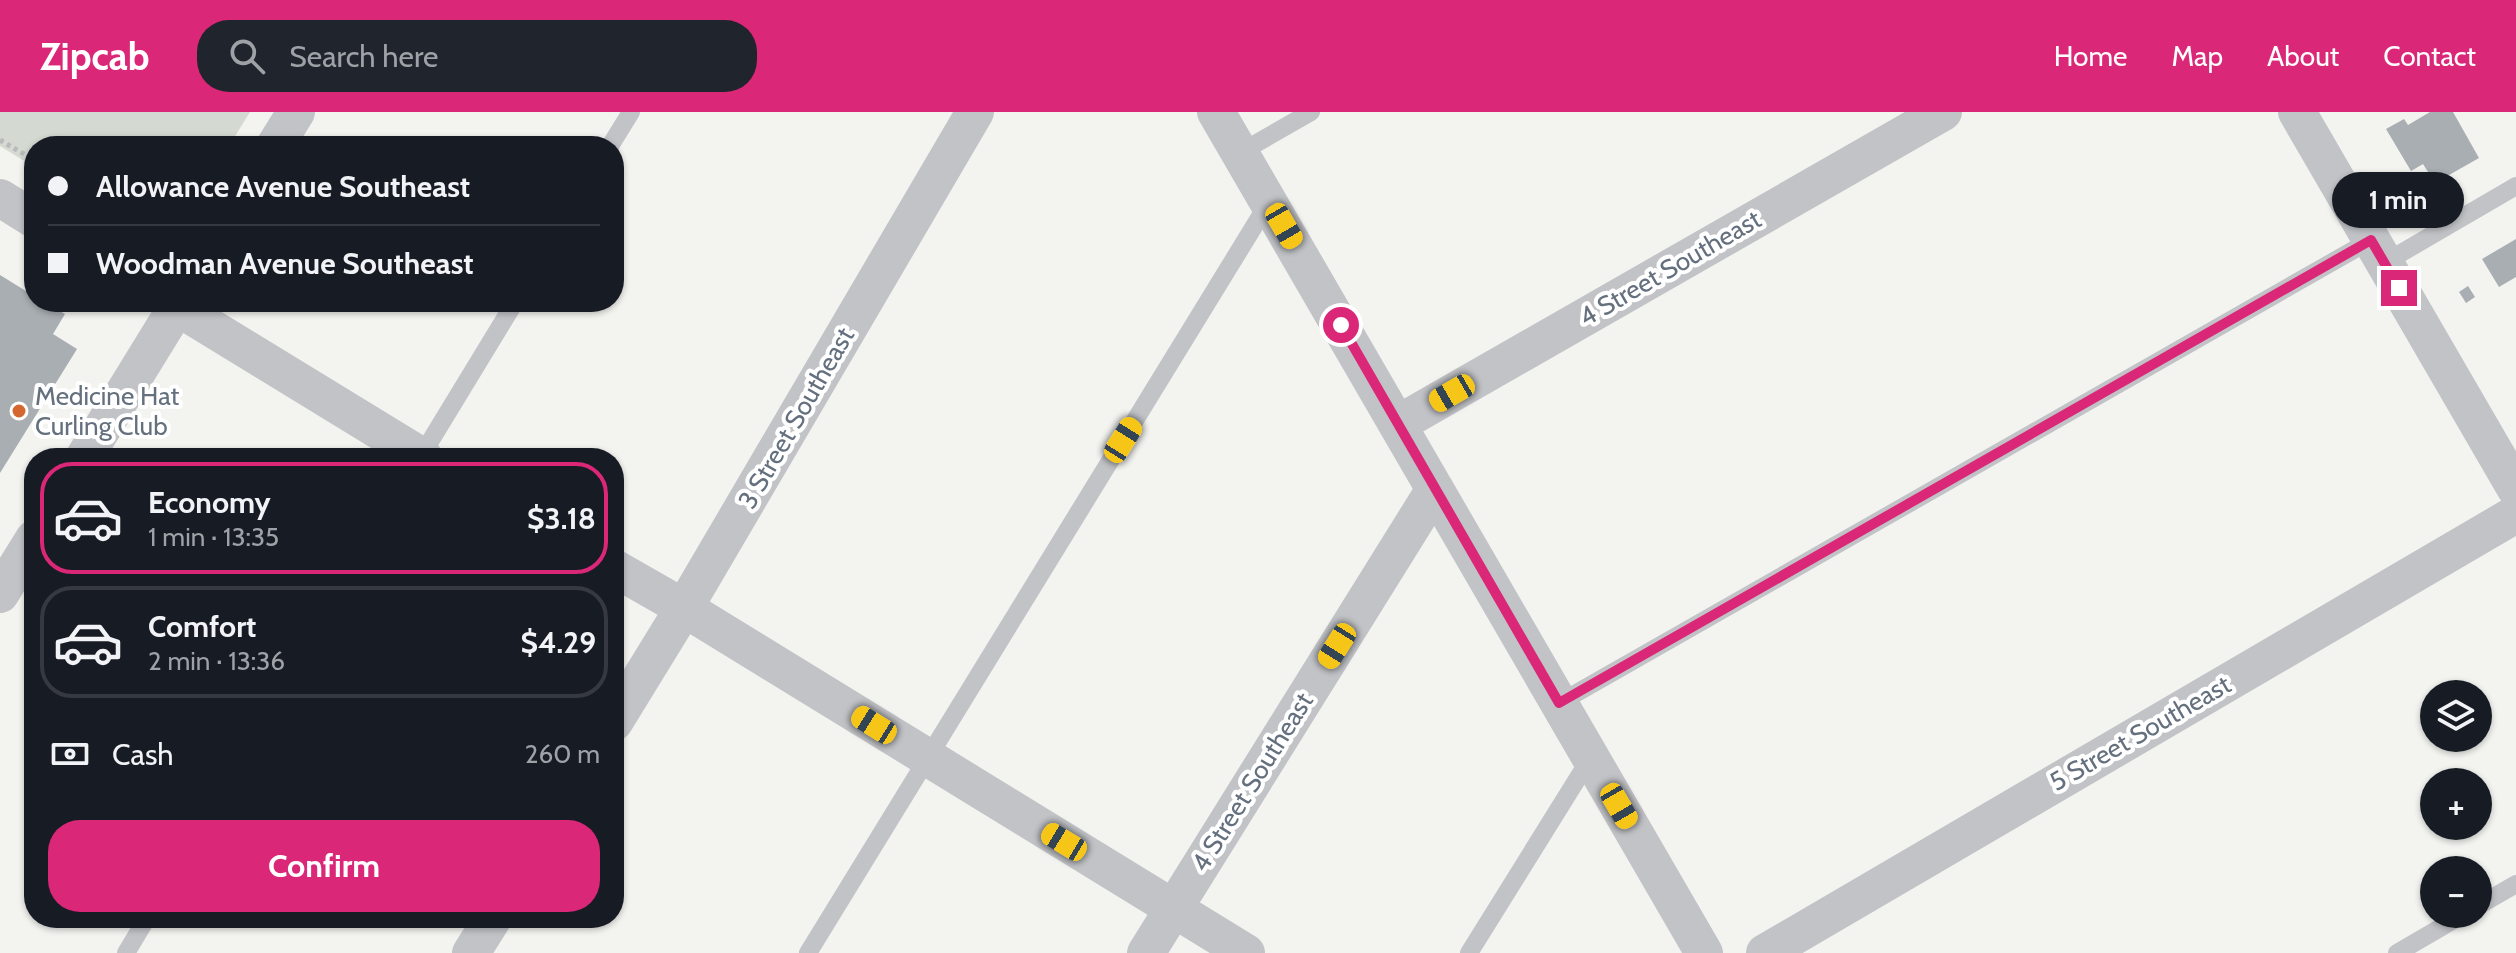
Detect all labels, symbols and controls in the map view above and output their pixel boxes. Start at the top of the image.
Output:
search box [197,20,757,92]
text: Zipcab [40,33,149,80]
icon: search [225,34,269,78]
text: Search here [289,38,438,75]
text: Home [2054,39,2127,73]
text: Map [2171,39,2223,73]
text: About [2267,39,2339,73]
text: Contact [2383,39,2476,73]
text: Allowance Avenue Southeast [96,168,470,205]
callout: 1 min [2333,172,2465,228]
text: 1 min [2369,184,2427,216]
car [1262,199,1306,253]
street label: 4 Street Southeast [1573,203,1767,333]
text: Woodman Avenue Southeast [96,245,474,282]
route end [2381,270,2417,306]
route start [1323,307,1359,343]
street label: 3 Street Southeast [731,322,861,514]
car [1425,371,1479,415]
place label: Medicine Hat Curling Club [35,380,179,442]
marker: Medicine Hat Curling Club [10,402,28,420]
car [1100,413,1146,467]
icon: car [52,482,124,554]
text: Economy [148,484,271,521]
text: $3.18 [527,500,596,537]
text: 1 min · 13:35 [148,521,279,553]
icon: car [52,606,124,678]
text: Comfort [148,608,256,645]
car [1314,619,1360,673]
text: $4.29 [521,624,596,661]
text: 2 min · 13:36 [148,645,285,677]
street label: 5 Street Southeast [2044,668,2236,798]
map controls [2420,680,2492,928]
button: layers [2420,680,2492,752]
street label: 4 Street Southeast [1184,686,1320,877]
car [847,702,901,748]
icon: cash [48,732,92,776]
text: Cash [112,736,174,773]
text: 260 m [525,738,600,770]
button: + [2420,768,2492,840]
car [1597,779,1641,833]
car [1037,819,1091,865]
button: Confirm [48,820,600,912]
button: − [2420,856,2492,928]

